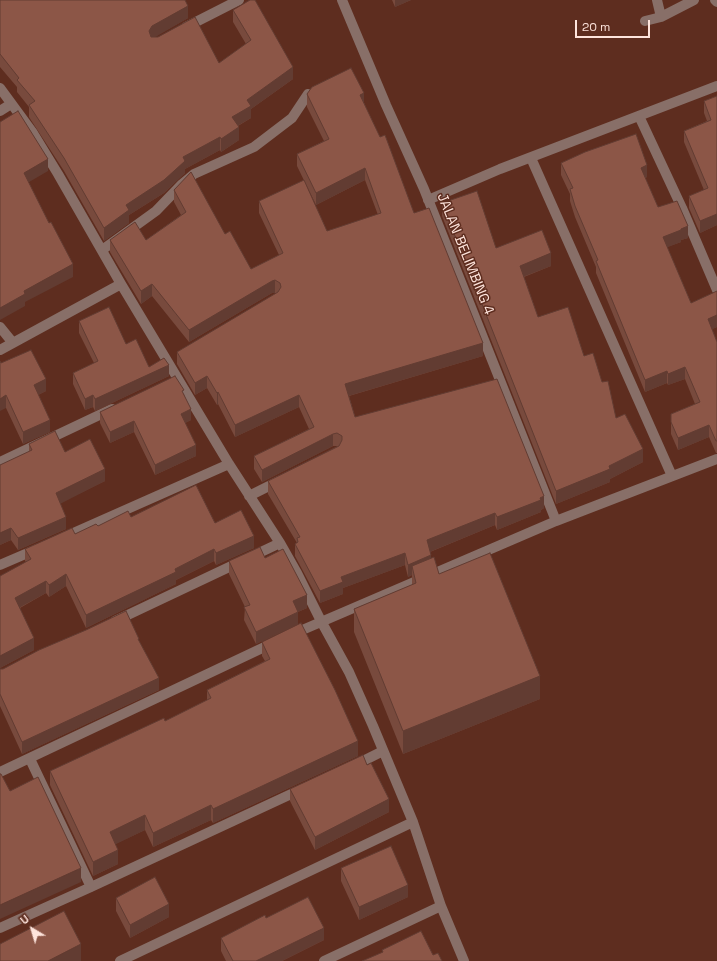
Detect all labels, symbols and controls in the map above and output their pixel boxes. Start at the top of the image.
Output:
scale bar [577,12,652,38]
text: 20 m [582,19,610,35]
street label: JALAN BELIMBING 4 [433,191,497,317]
north arrow [12,909,52,949]
text: U [17,912,32,927]

